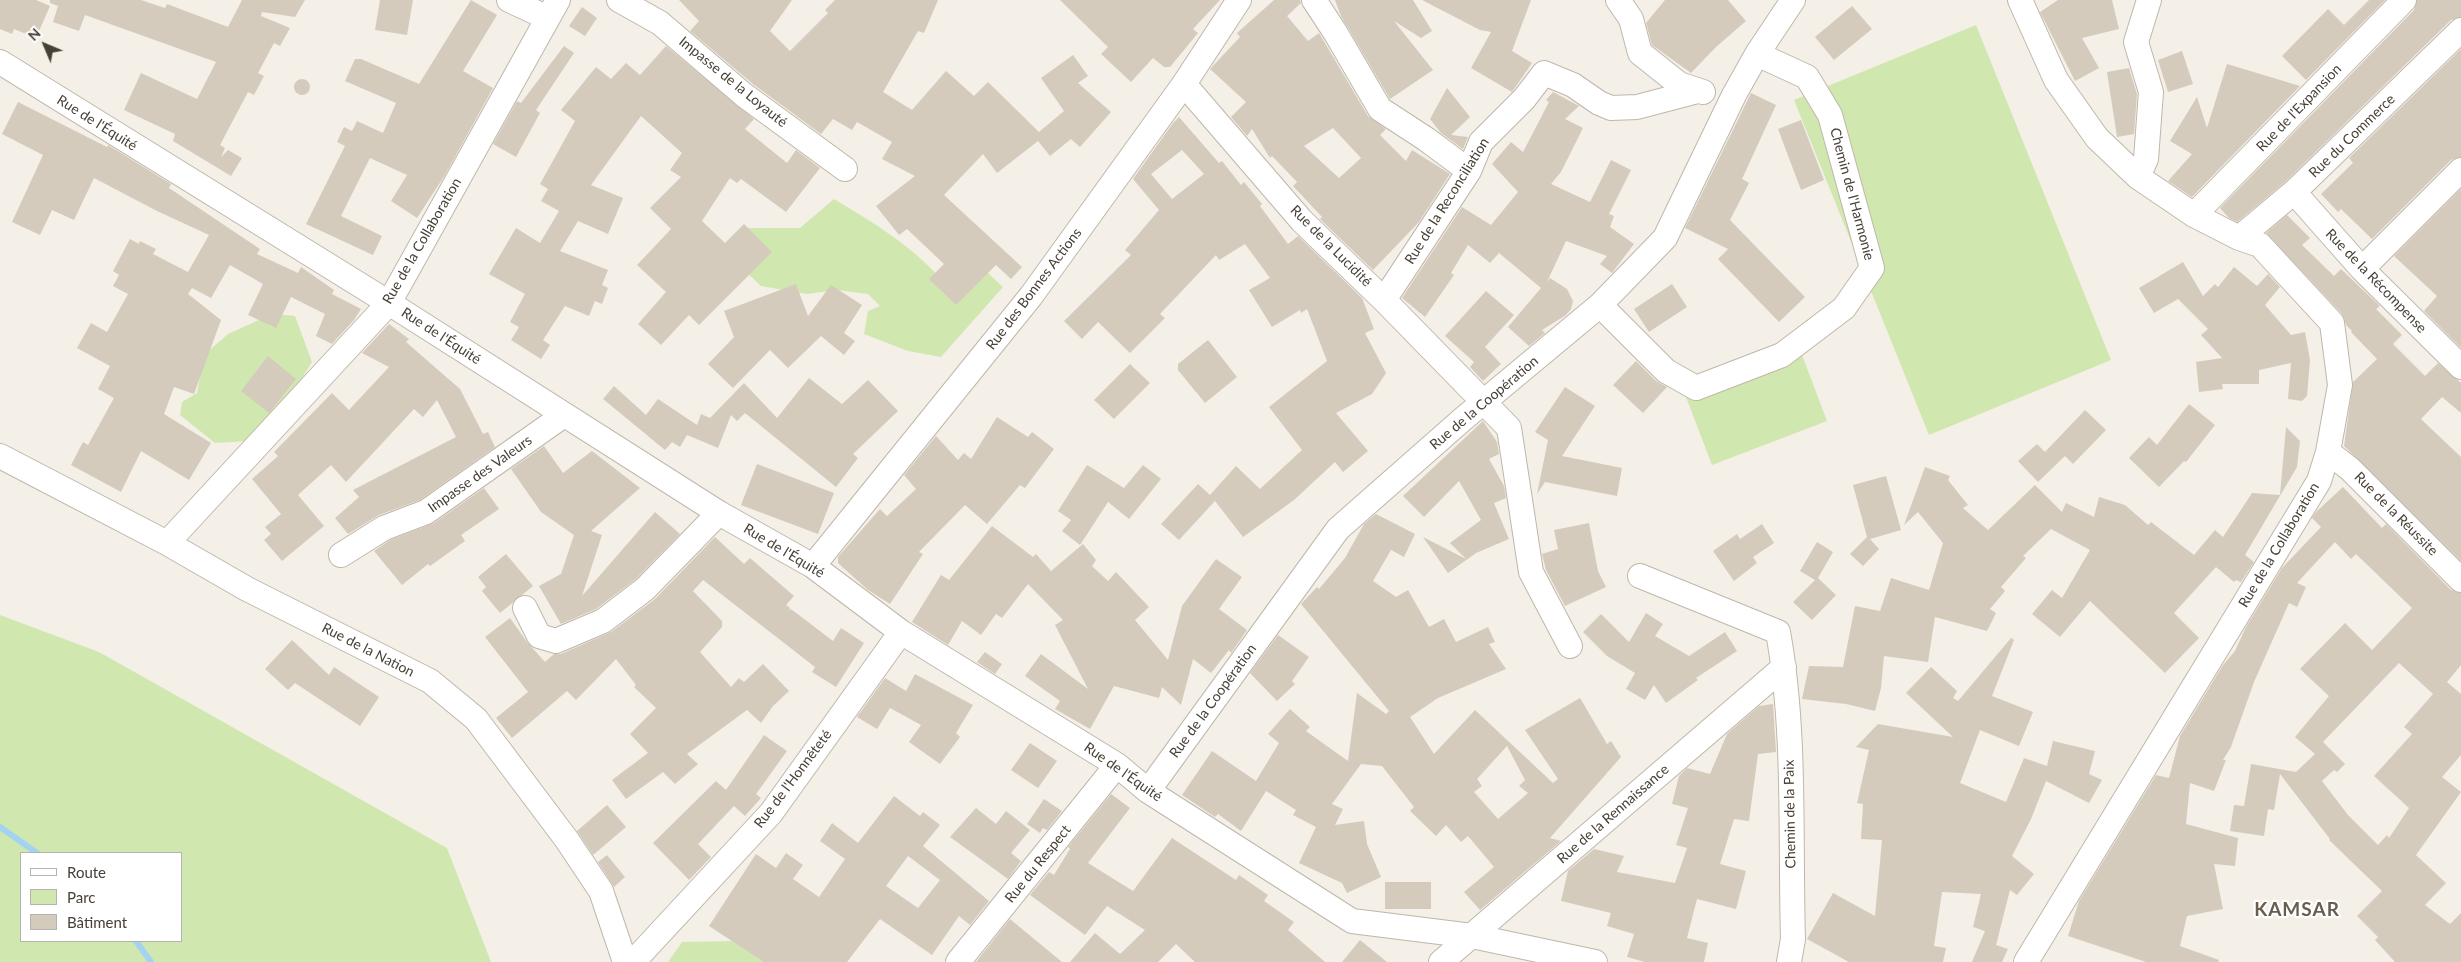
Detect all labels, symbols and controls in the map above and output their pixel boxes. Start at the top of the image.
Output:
north arrow [20,20,70,70]
text: N [24,24,44,44]
street label: Impasse de la Loyauté [675,33,791,131]
street label: Rue de l'Expansion [2253,61,2345,155]
street label: Rue du Commerce [2306,91,2398,181]
street label: Rue de l'Équité [54,92,140,154]
street label: Chemin de l'Harmonie [1826,126,1878,262]
street label: Rue de la Reconciliation [1401,135,1493,267]
street label: Rue de la Collaboration [379,175,465,307]
street label: Rue de la Lucidité [1287,202,1375,290]
street label: Rue des Bonnes Actions [983,225,1085,353]
street label: Rue de la Récompense [2322,225,2430,337]
street label: Rue de l'Équité [398,304,484,368]
street label: Rue de la Coopération [1426,353,1542,453]
street label: Impasse des Valeurs [425,432,535,516]
street label: Rue de la Réussite [2351,469,2441,559]
street label: Rue de la Collaboration [2235,480,2323,610]
street label: Rue de l'Équité [740,520,828,582]
street label: Rue de la Nation [319,619,417,681]
street label: Rue de la Coopération [1166,641,1260,761]
street label: Rue de l'Honnêteté [751,727,835,831]
street label: Rue de l'Équité [1081,739,1165,805]
street label: Chemin de la Paix [1781,759,1799,869]
street label: Rue de la Rennaissance [1554,761,1672,867]
street label: Rue du Respect [1002,822,1074,906]
legend [20,852,182,942]
text: Route [67,863,106,881]
text: Parc [67,888,96,906]
district label: KAMSAR [2253,899,2341,921]
text: Bâtiment [67,913,127,931]

